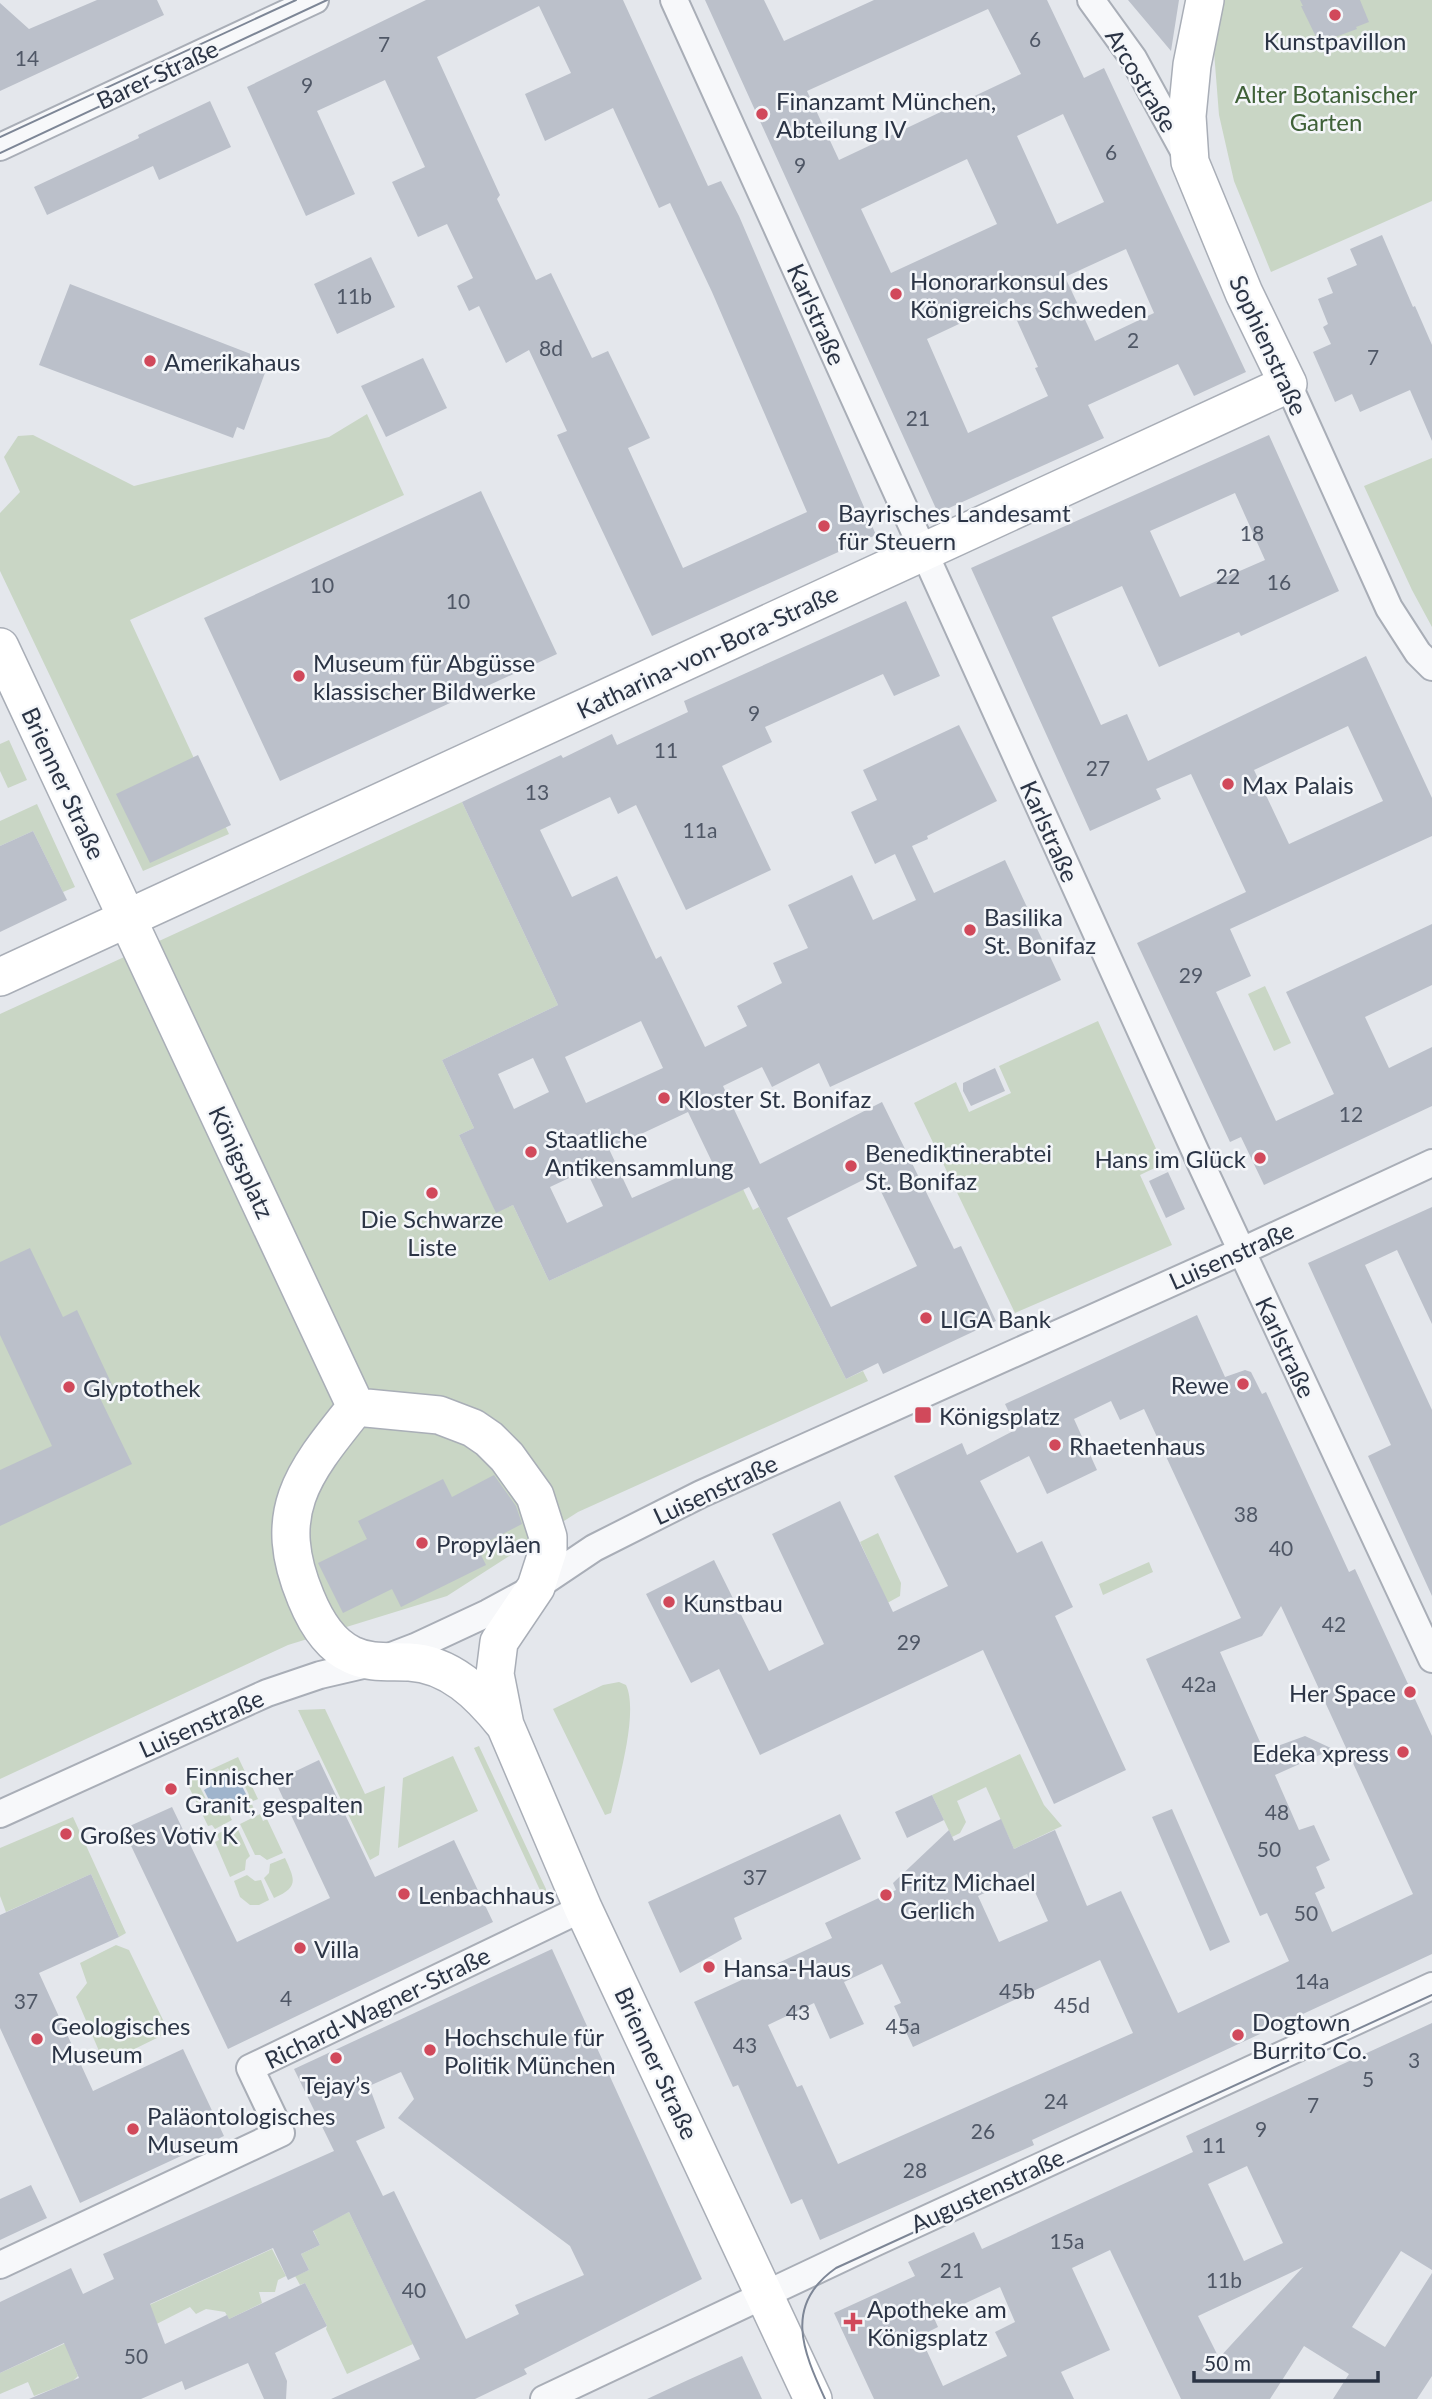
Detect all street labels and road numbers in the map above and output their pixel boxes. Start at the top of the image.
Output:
street label: Arcostraße [1100,23,1184,137]
street label: Barer Straße [92,33,222,115]
street label: Karlstraße [782,259,852,369]
street label: Sophienstraße [1224,270,1314,420]
street label: Katharina-von-Bora-Straße [572,578,842,724]
street label: Brienner Straße [16,702,112,864]
street label: Karlstraße [1015,776,1085,886]
street label: Königsplatz [203,1101,281,1223]
street label: Luisenstraße [1164,1215,1298,1295]
street label: Karlstraße [1250,1292,1322,1402]
street label: Luisenstraße [648,1448,782,1530]
street label: Luisenstraße [134,1683,268,1763]
street label: Richard-Wagner-Straße [260,1940,494,2074]
street label: Brienner Straße [609,1982,705,2144]
street label: Augustenstraße [906,2142,1068,2238]

